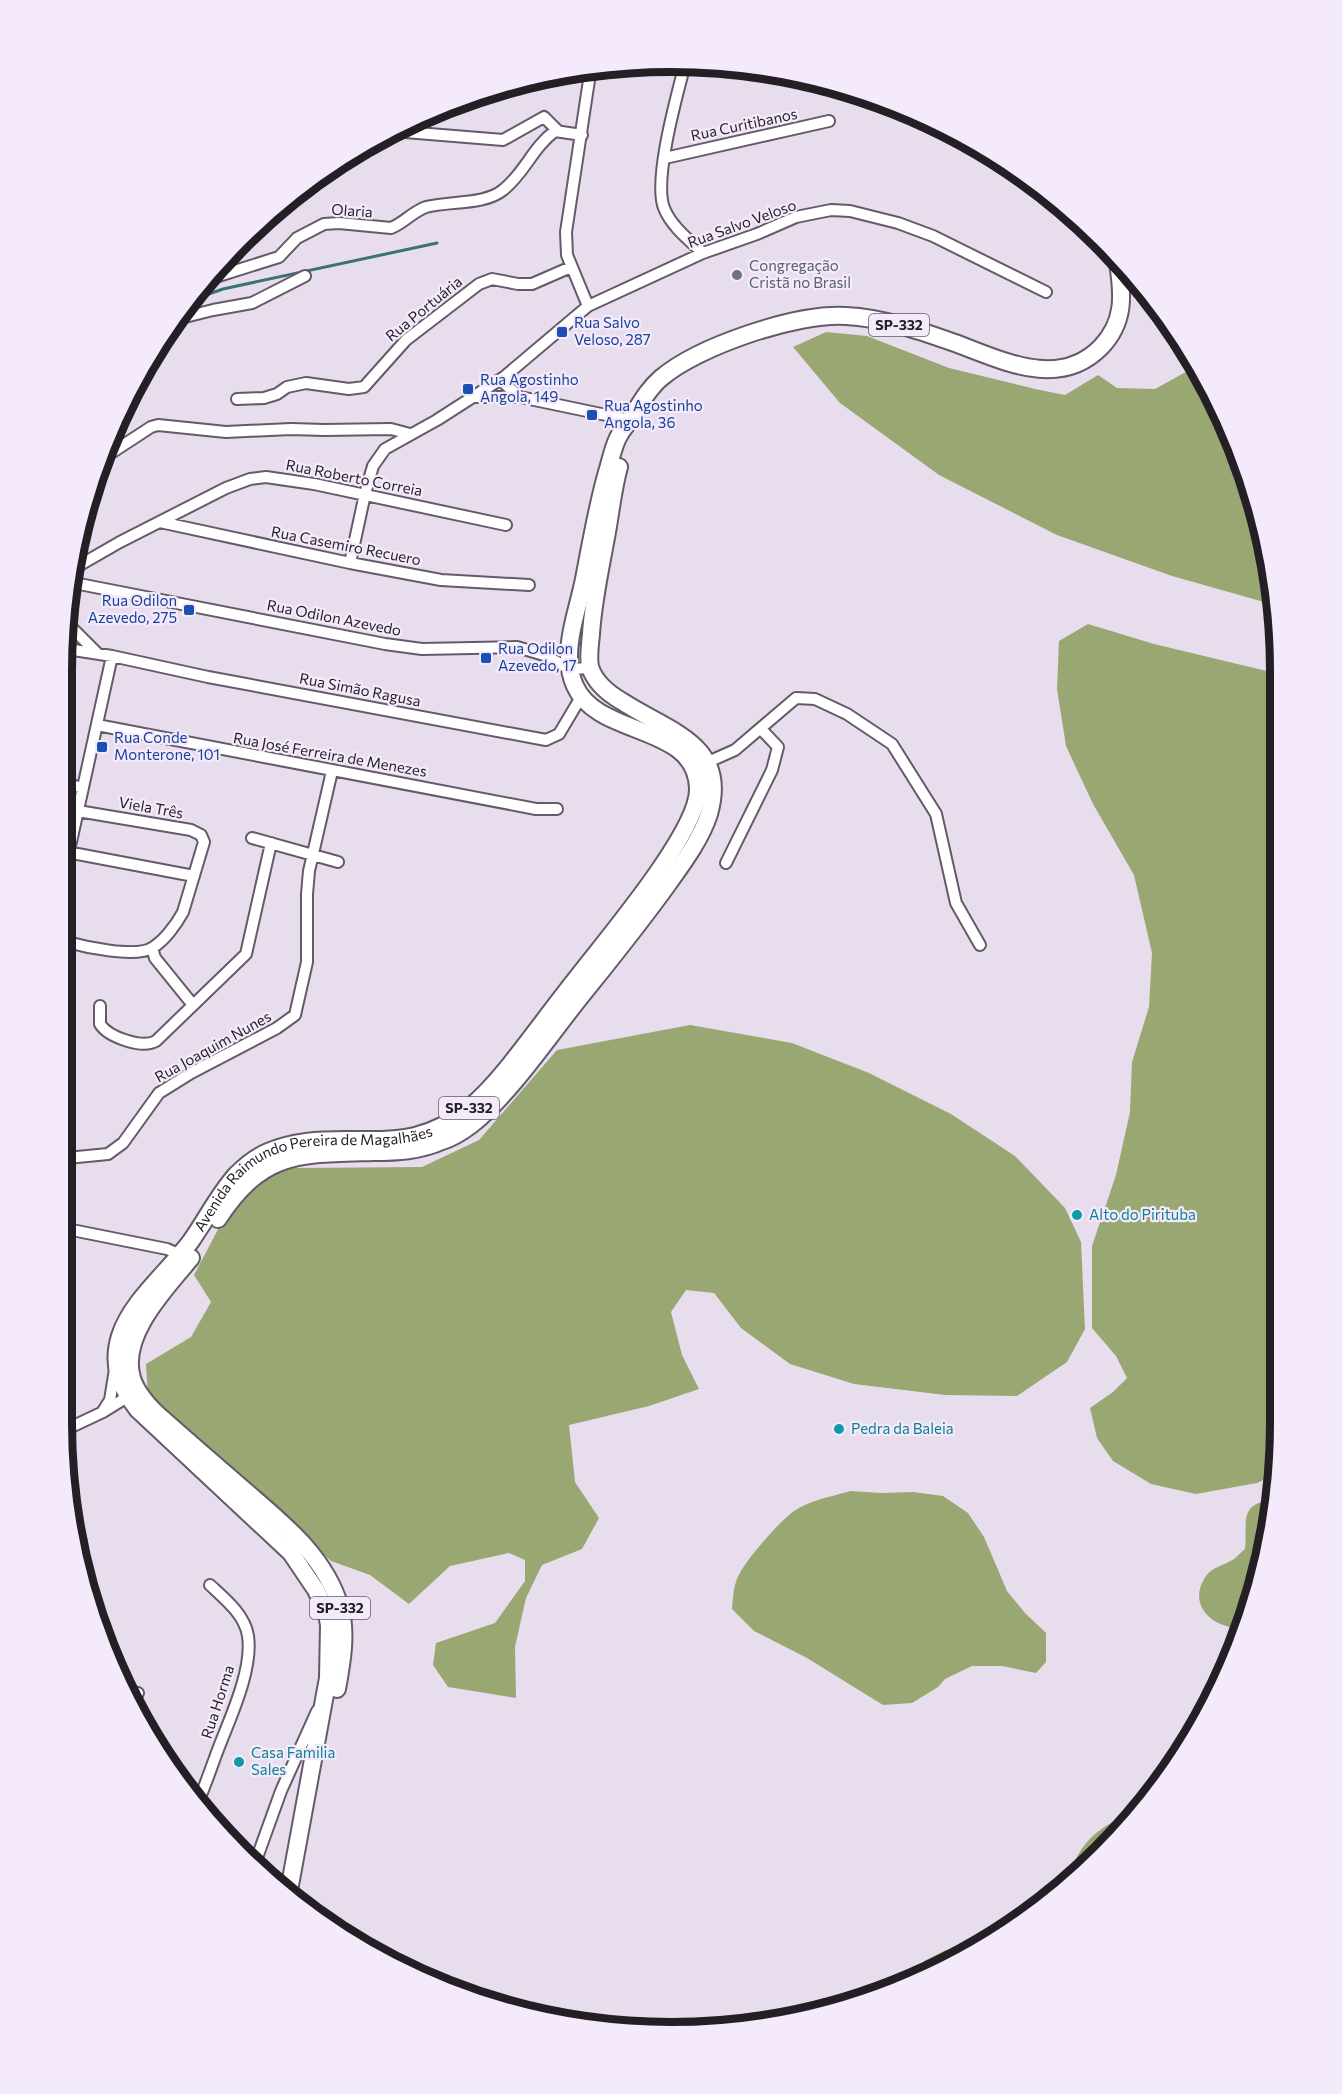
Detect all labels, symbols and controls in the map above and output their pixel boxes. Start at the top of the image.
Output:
street label: Rua Curitibanos [689,104,799,144]
street label: Rua Salvo Veloso [685,195,798,251]
street label: Olaria [331,200,373,220]
place label: Congregação Cristã no Brasil [749,256,851,291]
marker: Congregação Cristã no Brasil [730,268,744,282]
street label: Rua Portuária [382,272,465,345]
place label: Rua Salvo Veloso, 287 [574,313,651,348]
road number: SP-332 [869,314,929,336]
marker: Rua Salvo Veloso, 287 [555,325,569,339]
place label: Rua Agostinho Angola, 149 [480,370,579,405]
marker: Rua Agostinho Angola, 149 [461,382,475,396]
place label: Rua Agostinho Angola, 36 [604,396,703,431]
marker: Rua Agostinho Angola, 36 [585,408,599,422]
street label: Rua Roberto Correia [284,455,424,499]
street label: Rua Casemiro Recuero [270,522,423,568]
place label: Rua Odilon Azevedo, 275 [88,591,177,626]
street label: Rua Odilon Azevedo [265,595,403,639]
marker: Rua Odilon Azevedo, 275 [182,603,196,617]
place label: Rua Odilon Azevedo, 17 [498,639,577,674]
marker: Rua Odilon Azevedo, 17 [479,651,493,665]
street label: Rua Simão Ragusa [298,668,423,710]
place label: Rua Conde Monterone, 101 [114,728,220,763]
street label: Rua José Ferreira de Menezes [232,728,429,780]
marker: Rua Conde Monterone, 101 [95,740,109,754]
street label: Viela Três [117,792,185,822]
street label: Rua Joaquim Nunes [151,1007,274,1086]
road number: SP-332 [439,1097,499,1119]
street label: Avenida Raimundo Pereira de Magalhães [190,1121,435,1234]
place label: Alto do Pirituba [1089,1205,1196,1223]
marker: Alto do Pirituba [1070,1208,1084,1222]
place label: Pedra da Baleia [851,1419,954,1437]
marker: Pedra da Baleia [832,1422,846,1436]
road number: SP-332 [310,1597,370,1619]
street label: Rua Horma [197,1663,237,1741]
place label: Casa Familia Sales [251,1743,335,1778]
marker: Casa Familia Sales [232,1755,246,1769]

